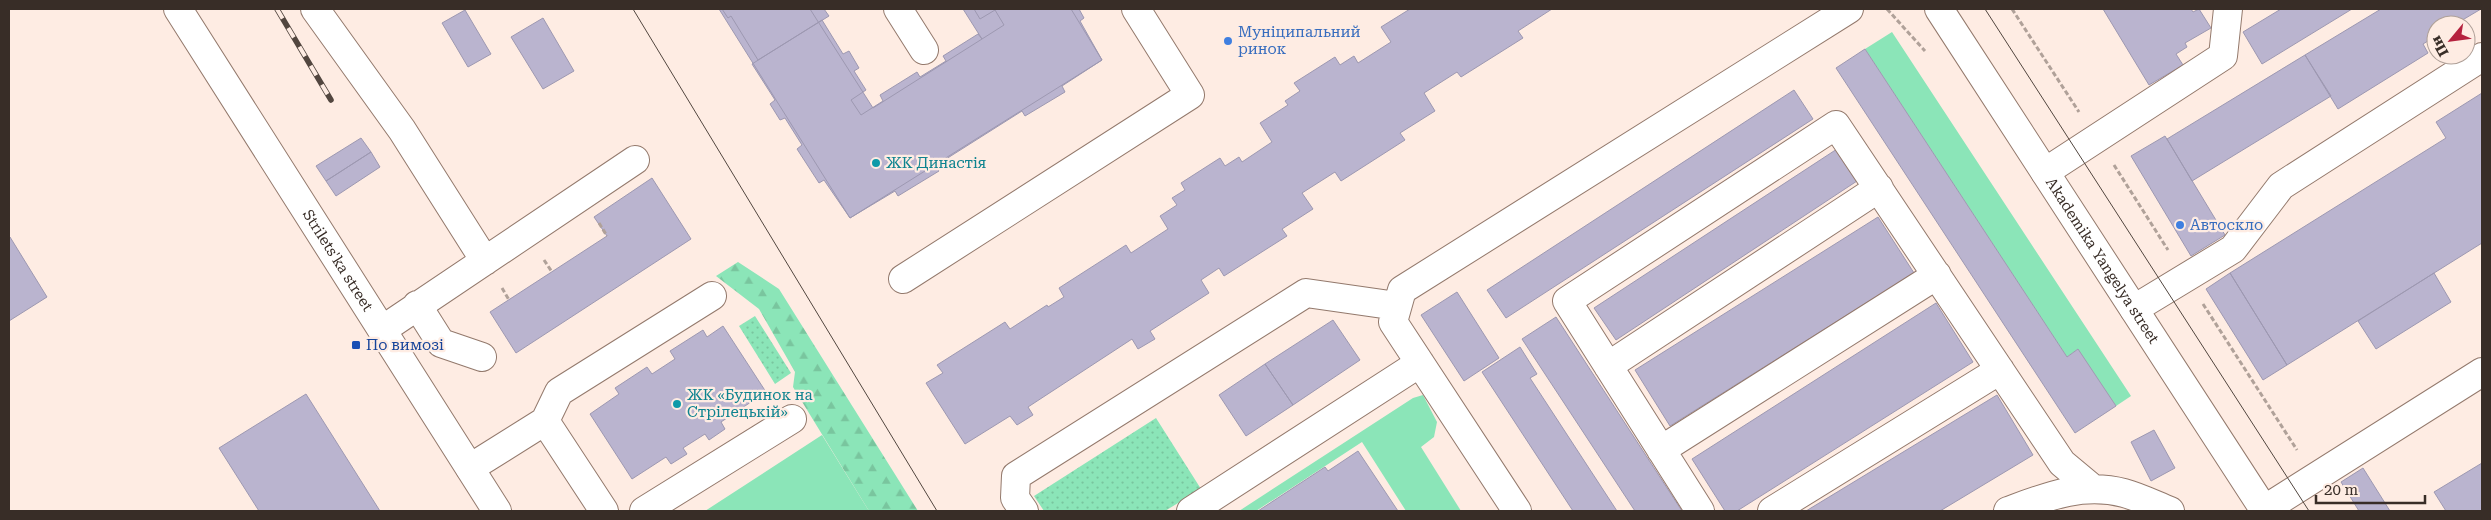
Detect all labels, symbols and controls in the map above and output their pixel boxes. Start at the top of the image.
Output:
north arrow [2426,15,2476,65]
place label: Муніципальний ринок [1238,23,1361,58]
text: Пн [2427,33,2452,59]
marker: Муніципальний ринок [1222,35,1234,47]
place label: ЖК Династія [886,154,986,172]
marker: ЖК Династія [870,157,882,169]
street label: Akademika Yangelya street [2042,174,2163,347]
street label: Strilets'ka street [299,206,377,315]
place label: Автоскло [2190,216,2263,234]
marker: Автоскло [2174,219,2186,231]
place label: По вимозі [366,336,444,354]
marker: По вимозі [350,339,362,351]
place label: ЖК «Будинок на Стрілецькій» [687,386,813,421]
marker: ЖК «Будинок на Стрілецькій» [671,398,683,410]
scale bar [2316,472,2425,504]
text: 20 m [2324,481,2359,499]

